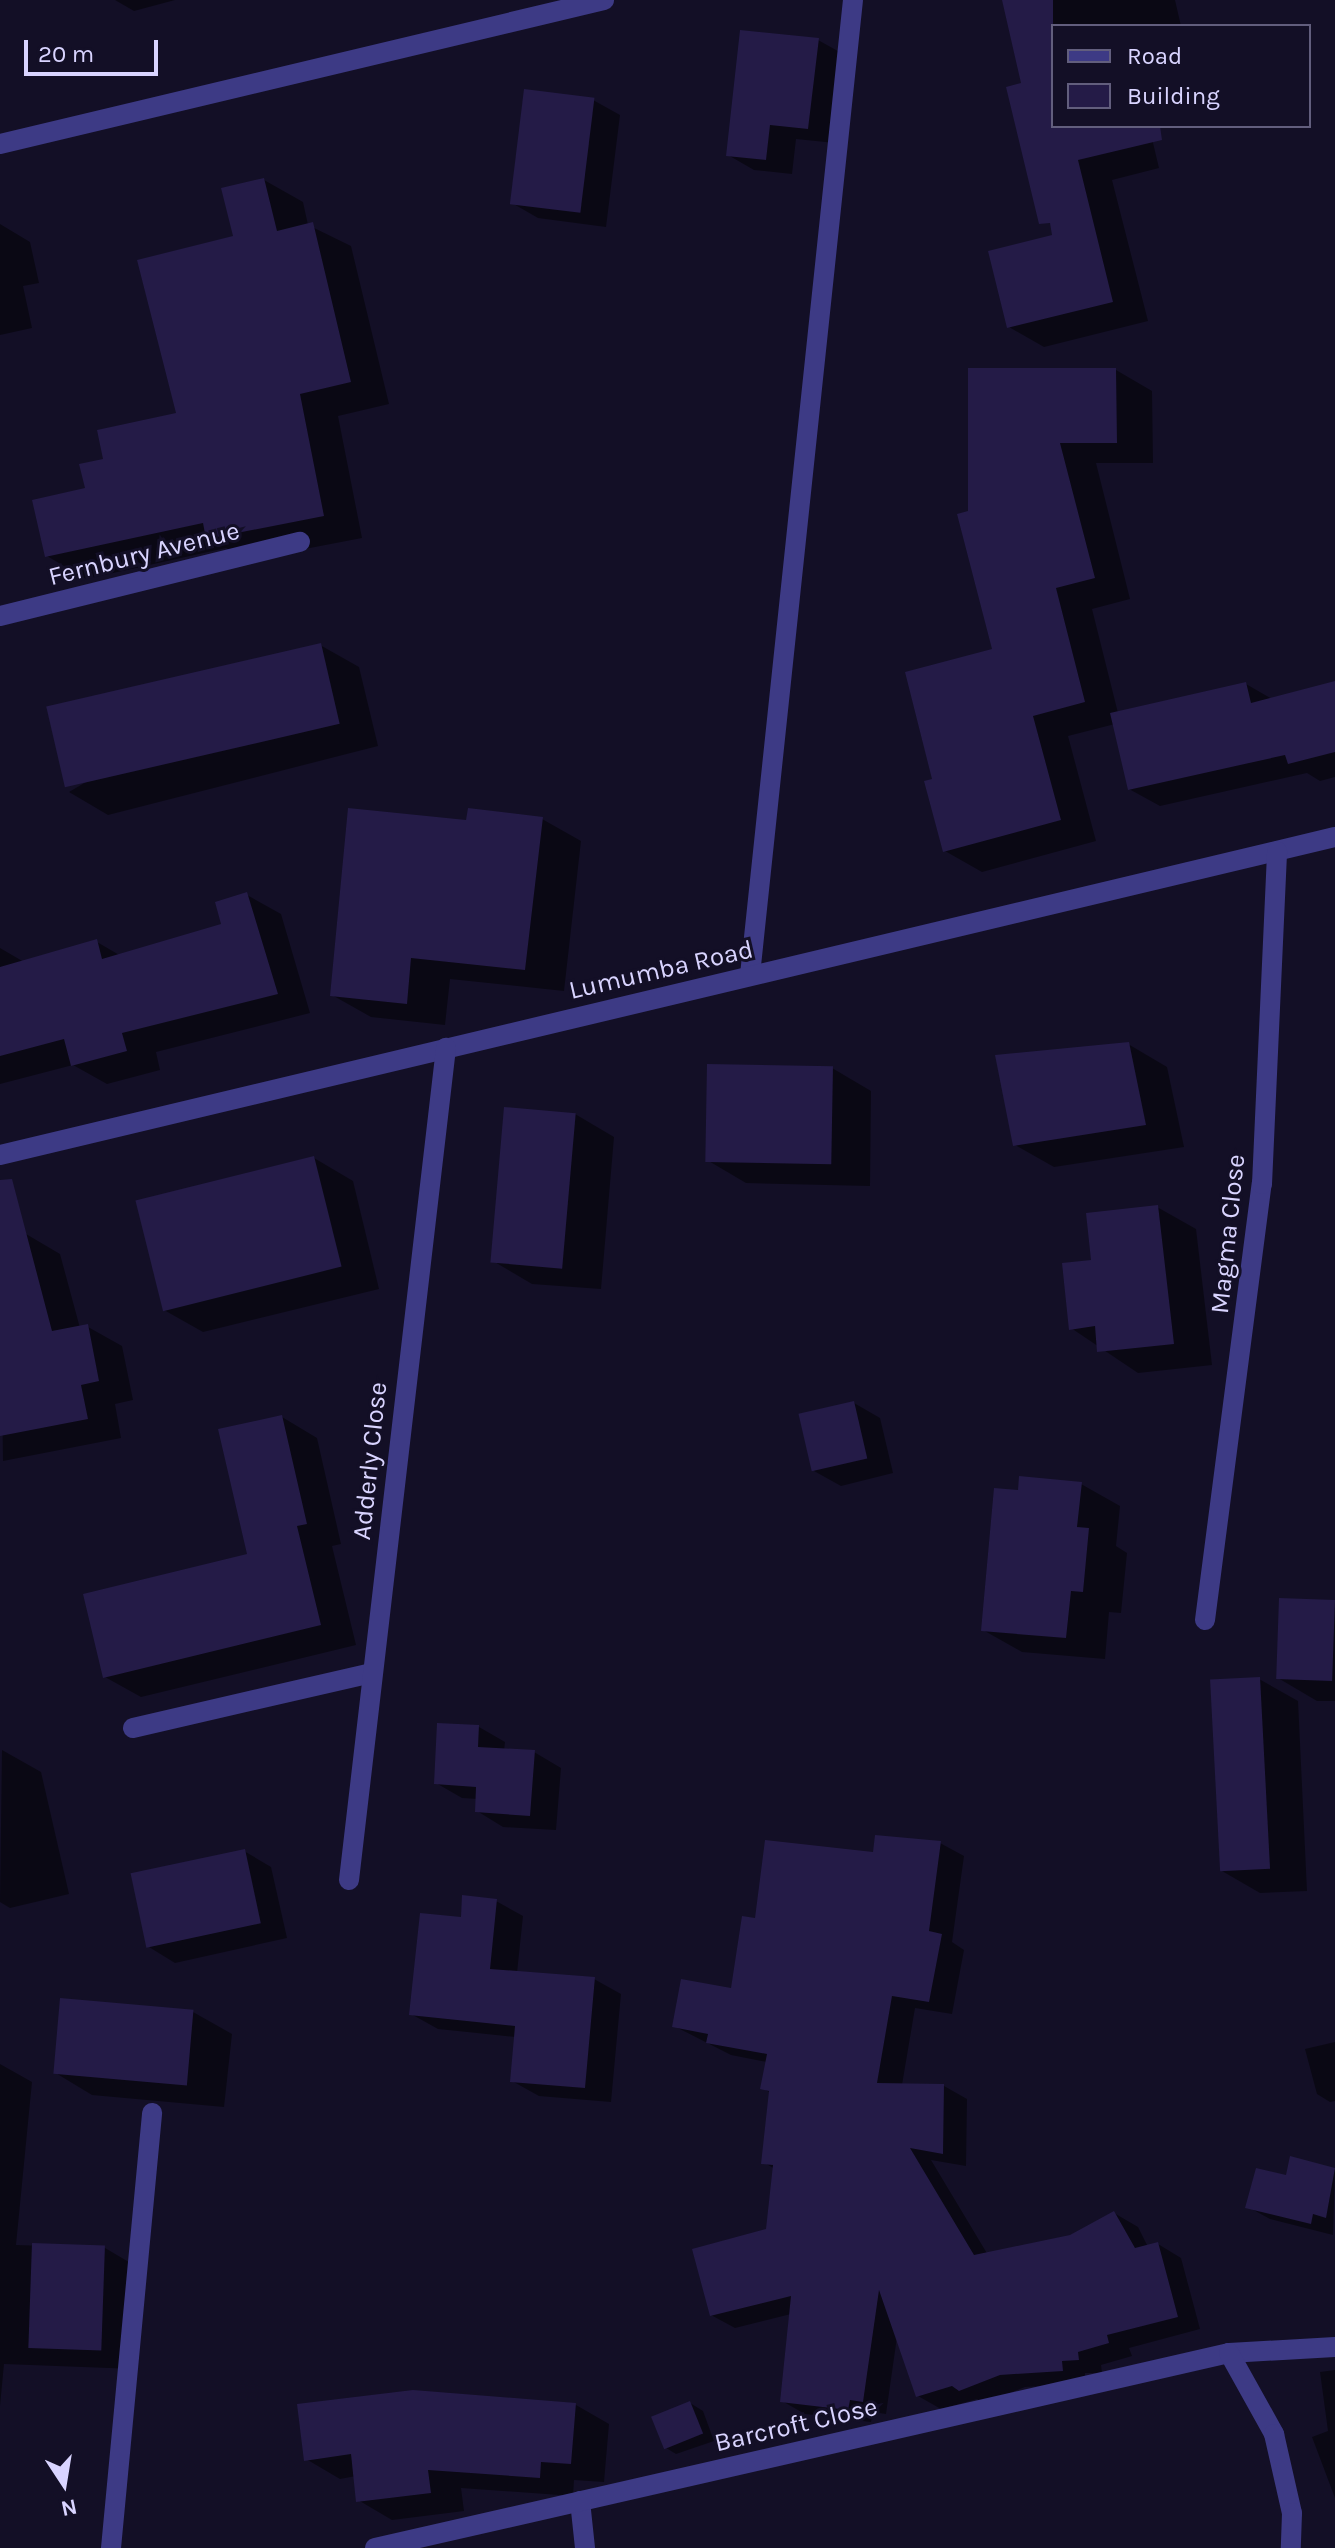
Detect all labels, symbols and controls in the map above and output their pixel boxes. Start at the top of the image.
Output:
scale bar [28,24,162,74]
legend [1051,24,1311,128]
text: 20 m [38,40,94,68]
text: Road [1127,42,1182,70]
text: Building [1127,82,1220,110]
street label: Fernbury Avenue [45,515,243,593]
street label: Lumumba Road [566,934,756,1006]
street label: Magma Close [1204,1153,1252,1315]
street label: Adderly Close [346,1381,394,1541]
street label: Barcroft Close [712,2391,880,2459]
north arrow [24,2444,104,2524]
text: N [59,2493,79,2522]

